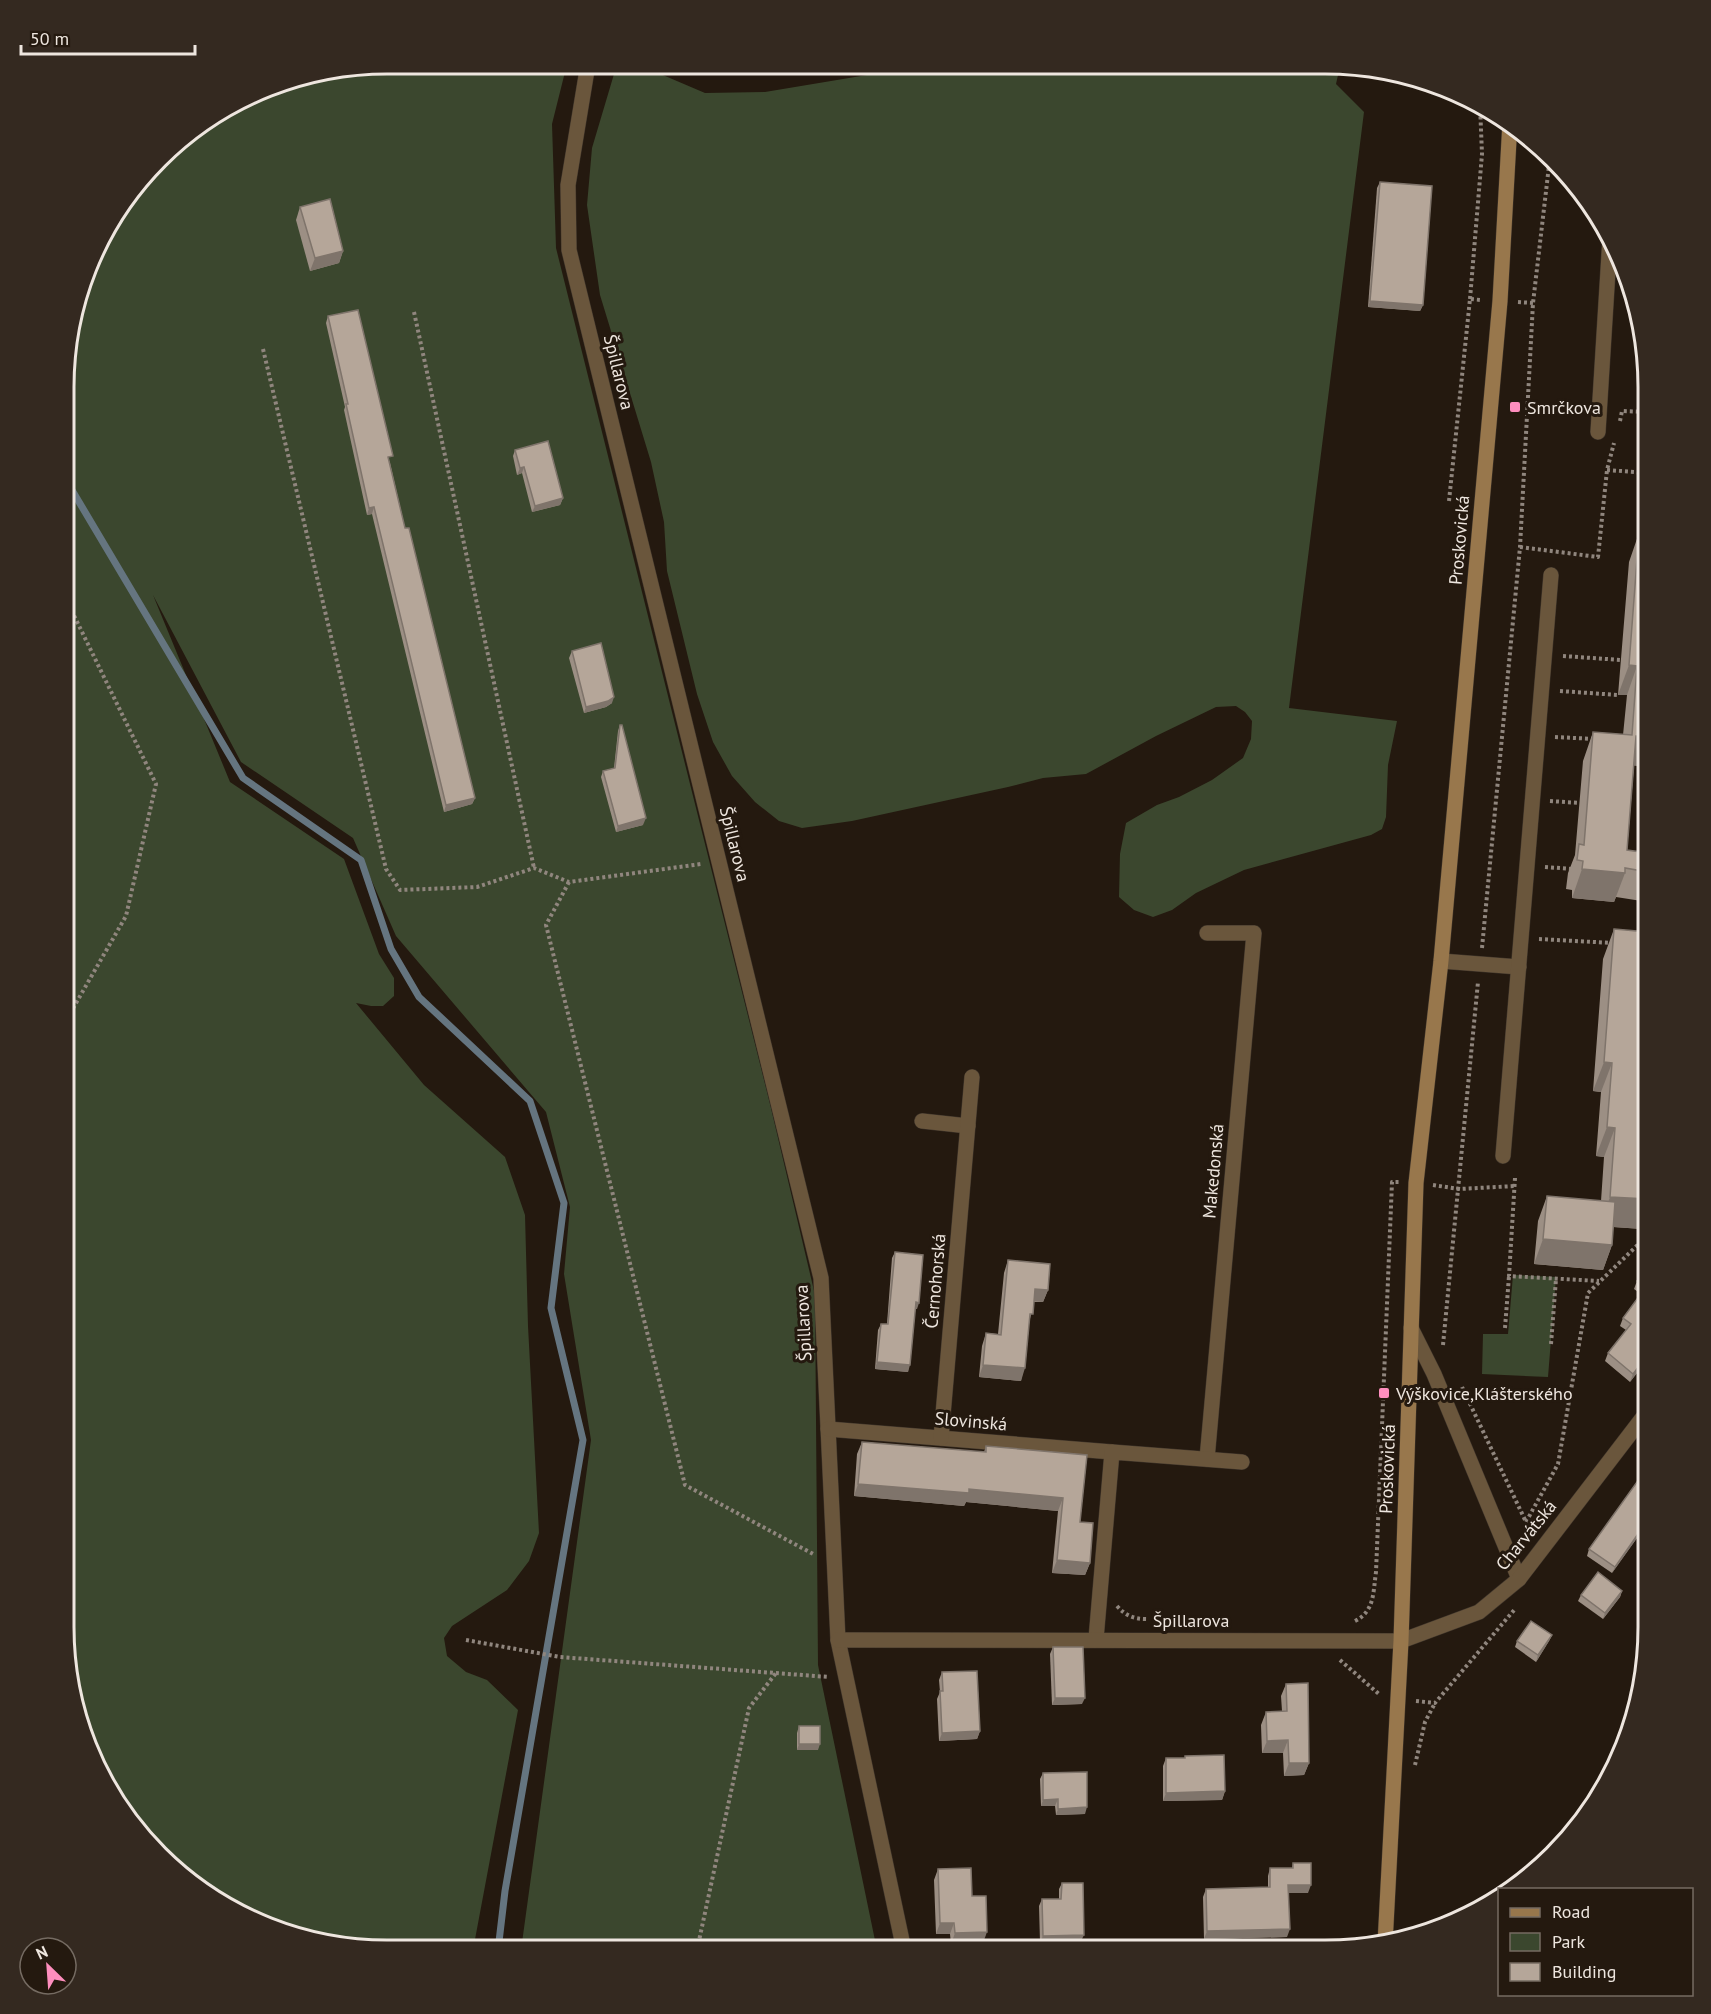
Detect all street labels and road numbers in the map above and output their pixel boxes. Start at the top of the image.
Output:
street label: Špillarova [599,332,639,412]
street label: Proskovická [1444,494,1474,586]
street label: Špillarova [715,804,755,884]
street label: Makedonská [1197,1123,1229,1219]
street label: Černohorská [919,1233,951,1329]
street label: Špillarova [790,1284,816,1362]
street label: Slovinská [934,1406,1008,1436]
street label: Proskovická [1374,1424,1400,1514]
street label: Charvátská [1491,1495,1561,1575]
street label: Špillarova [1153,1609,1229,1632]

